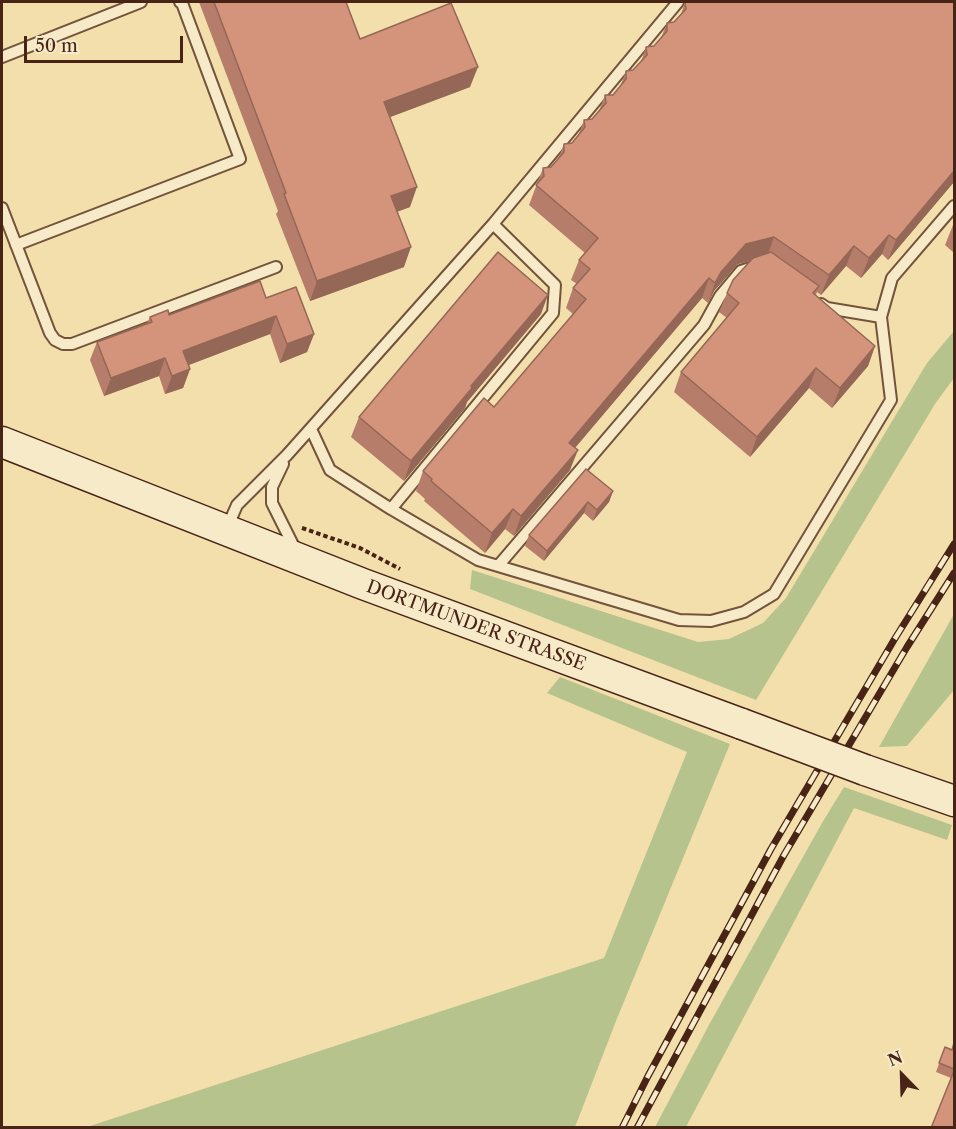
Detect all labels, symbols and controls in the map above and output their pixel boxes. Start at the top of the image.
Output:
scale bar [27,24,186,62]
text: 50 m [35,35,78,57]
street label: DORTMUNDER STRASSE [363,576,589,676]
north arrow [872,1045,932,1105]
text: N [885,1047,905,1070]

